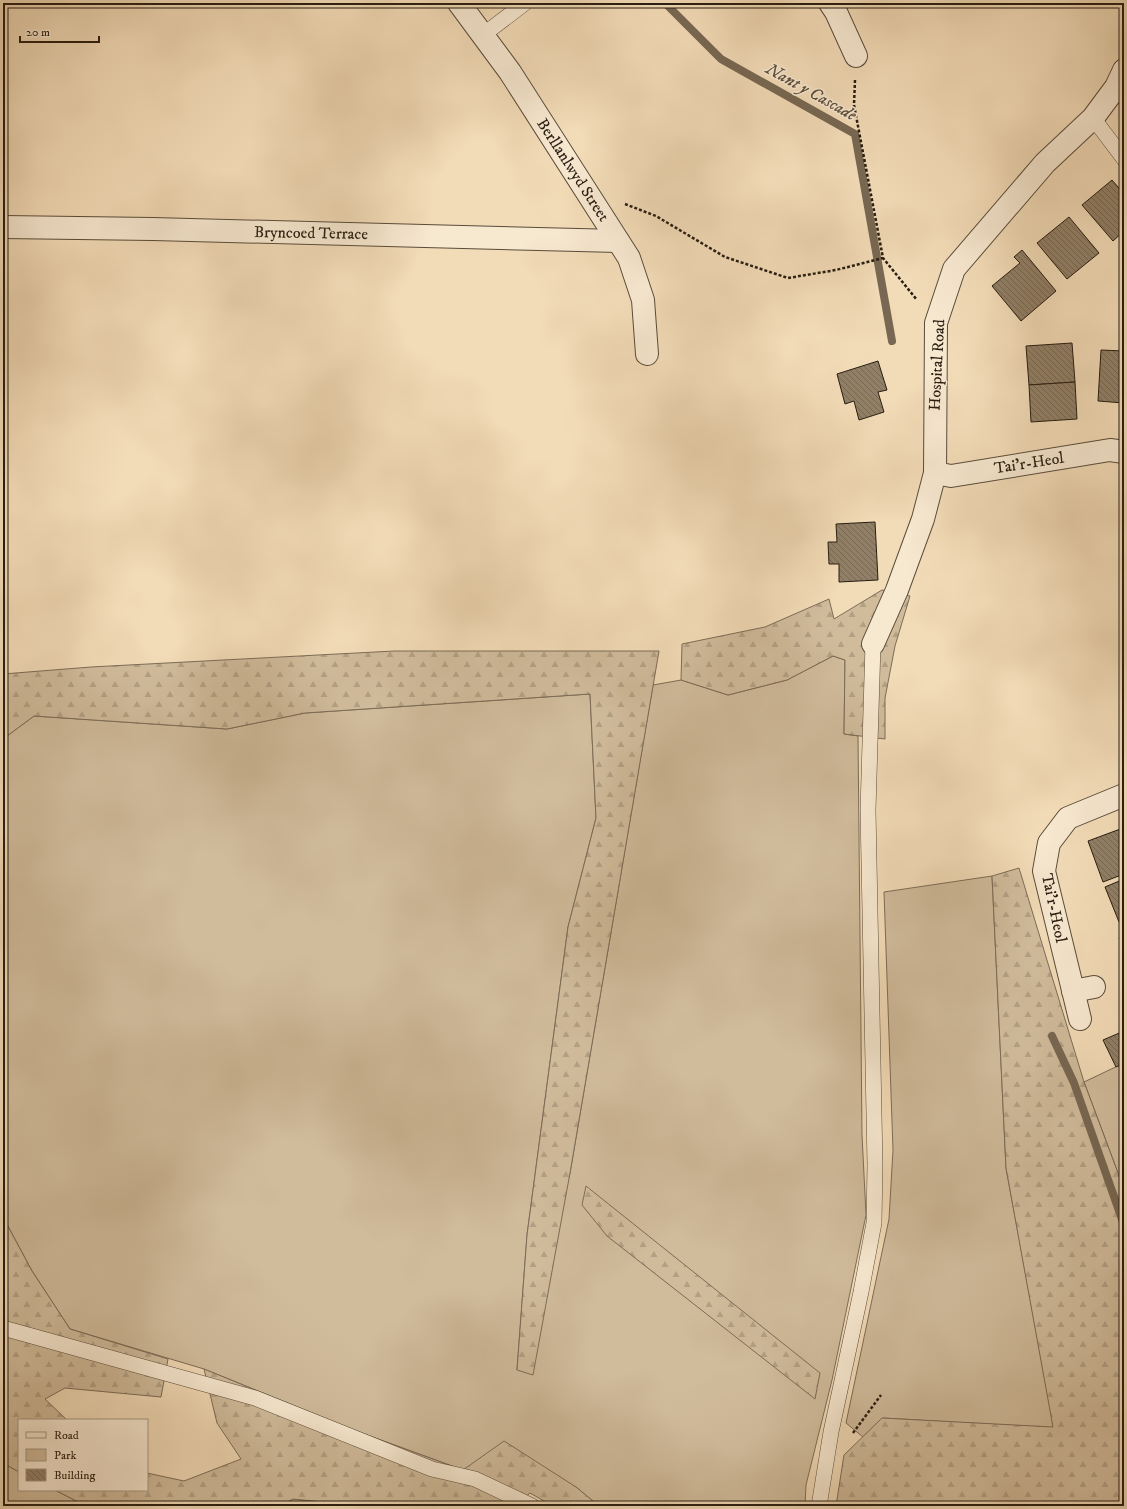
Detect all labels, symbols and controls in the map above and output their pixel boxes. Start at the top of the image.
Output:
scale bar [20,18,99,44]
text: 20 m [26,25,50,40]
water label: Nant y Cascade [761,58,861,127]
street label: Berllanlwyd Street [532,115,614,225]
street label: Bryncoed Terrace [254,222,369,244]
street label: Hospital Road [925,319,949,411]
street label: Tai'r-Heol [993,448,1066,478]
street label: Tai'r-Heol [1037,872,1071,945]
legend [18,1419,148,1491]
text: Road [54,1428,79,1443]
text: Park [54,1448,76,1463]
text: Building [54,1468,95,1483]

